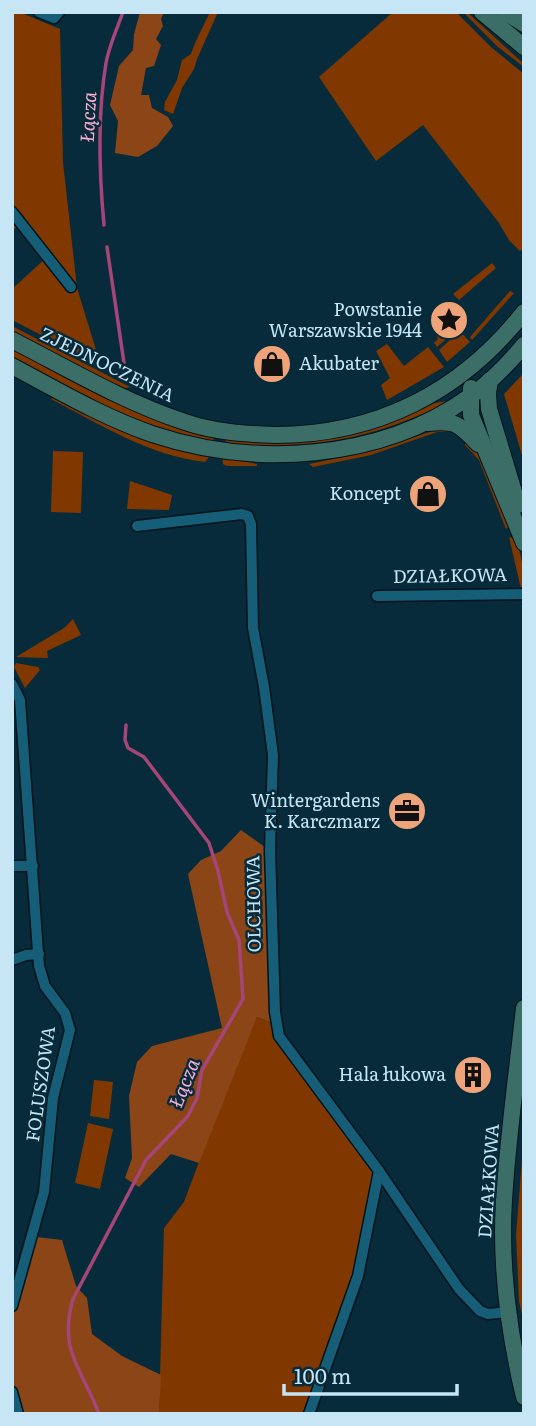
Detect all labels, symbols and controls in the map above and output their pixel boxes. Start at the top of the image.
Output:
water label: Łącza [72,91,102,143]
place label: Powstanie Warszawskie 1944 [269,295,422,343]
place icon: Powstanie Warszawskie 1944 [428,299,470,341]
street label: ZJEDNOCZENIA [36,319,180,408]
shop icon: Akubater [251,343,293,385]
place label: Akubater [299,349,379,376]
shop icon: Koncept [407,473,449,515]
place label: Koncept [329,479,402,506]
street label: DZIAŁKOWA [393,560,507,589]
place label: Wintergardens K. Karczmarz [251,786,380,834]
office icon: Wintergardens K. Karczmarz [386,790,428,832]
street label: OLCHOWA [238,855,267,953]
street label: FOLUSZOWA [18,1024,61,1143]
water label: Łącza [161,1054,206,1111]
building icon: Hala łukowa [452,1054,494,1096]
place label: Hala łukowa [339,1060,446,1087]
street label: DZIAŁKOWA [470,1123,505,1239]
scale bar [284,1352,457,1396]
text: 100 m [294,1359,351,1390]

